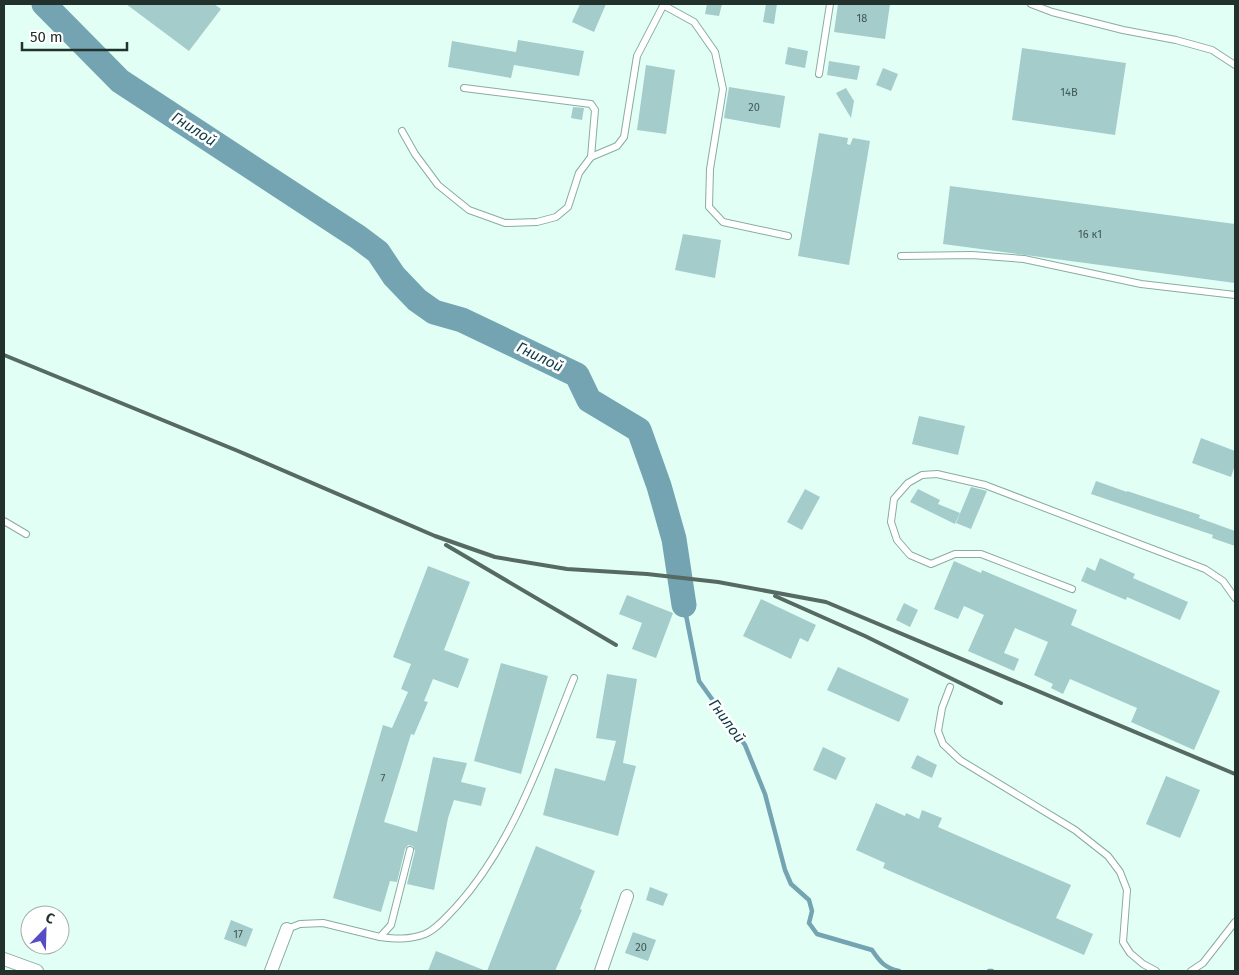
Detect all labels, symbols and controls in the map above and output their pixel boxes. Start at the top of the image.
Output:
house number: 18 [857,12,867,25]
scale bar [22,20,128,52]
text: 50 m [30,28,63,46]
house number: 14В [1060,86,1078,99]
house number: 20 [748,101,760,114]
water label: Гнилой [168,108,220,150]
house number: 16 к1 [1078,228,1102,241]
water label: Гнилой [514,338,566,376]
water label: Гнилой [705,696,749,746]
house number: 7 [381,772,386,785]
north arrow [20,905,70,955]
text: С [43,909,57,928]
house number: 17 [233,928,243,941]
house number: 20 [635,941,647,954]

